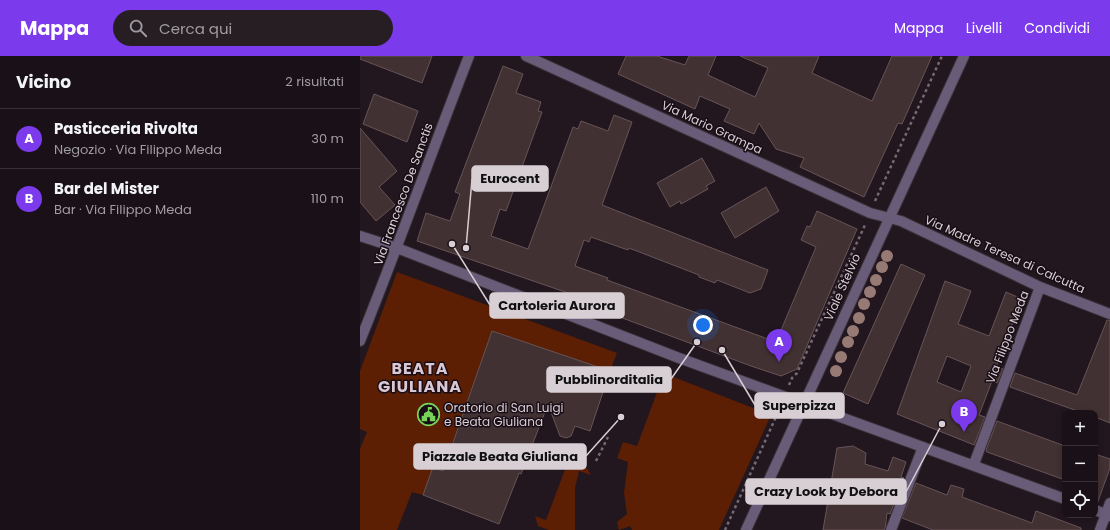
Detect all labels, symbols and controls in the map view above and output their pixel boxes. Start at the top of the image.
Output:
search box [113,10,393,46]
text: Mappa [20,15,89,42]
icon: search [127,17,149,39]
text: Cerca qui [159,18,232,39]
text: Mappa [894,18,944,38]
text: Livelli [966,18,1002,38]
text: Condividi [1024,18,1090,38]
text: Vicino [16,70,71,94]
text: 2 risultati [285,72,344,91]
street label: Via Mario Grampa [659,96,765,158]
text: Pasticceria Rivolta [54,118,198,139]
street label: Via Francesco De Sanctis [369,120,437,268]
text: A [24,129,34,148]
text: 30 m [311,129,344,148]
text: Negozio · Via Filippo Meda [54,140,222,159]
callout: Eurocent [472,166,548,191]
text: Eurocent [480,169,540,188]
text: Bar del Mister [54,178,159,199]
text: B [25,189,33,208]
text: 110 m [311,189,344,208]
text: Bar · Via Filippo Meda [54,200,192,219]
street label: Via Madre Teresa di Calcutta [922,211,1088,297]
street label: Viale Stelvio [820,250,865,323]
street label: Via Filippo Meda [981,288,1033,386]
callout: Cartoleria Aurora [490,293,624,318]
text: Cartoleria Aurora [498,296,616,315]
your location [693,315,713,335]
pin: A [766,329,792,362]
district label: BEATA GIULIANA [378,357,462,398]
callout: Pubblinorditalia [547,367,671,392]
text: Pubblinorditalia [555,370,663,389]
callout: Superpizza [755,393,844,418]
text: Superpizza [762,396,836,415]
place label: Oratorio di San Luigi e Beata Giuliana [444,399,564,430]
pin: B [951,399,977,432]
public building icon: Oratorio di San Luigi e Beata Giuliana [416,401,442,427]
map controls [1062,410,1098,518]
button: + [1062,410,1098,446]
callout: Piazzale Beata Giuliana [414,444,586,469]
button: − [1062,446,1098,482]
text: Piazzale Beata Giuliana [422,447,578,466]
callout: Crazy Look by Debora [746,479,906,504]
text: Crazy Look by Debora [754,482,898,501]
button: locate [1062,482,1098,518]

